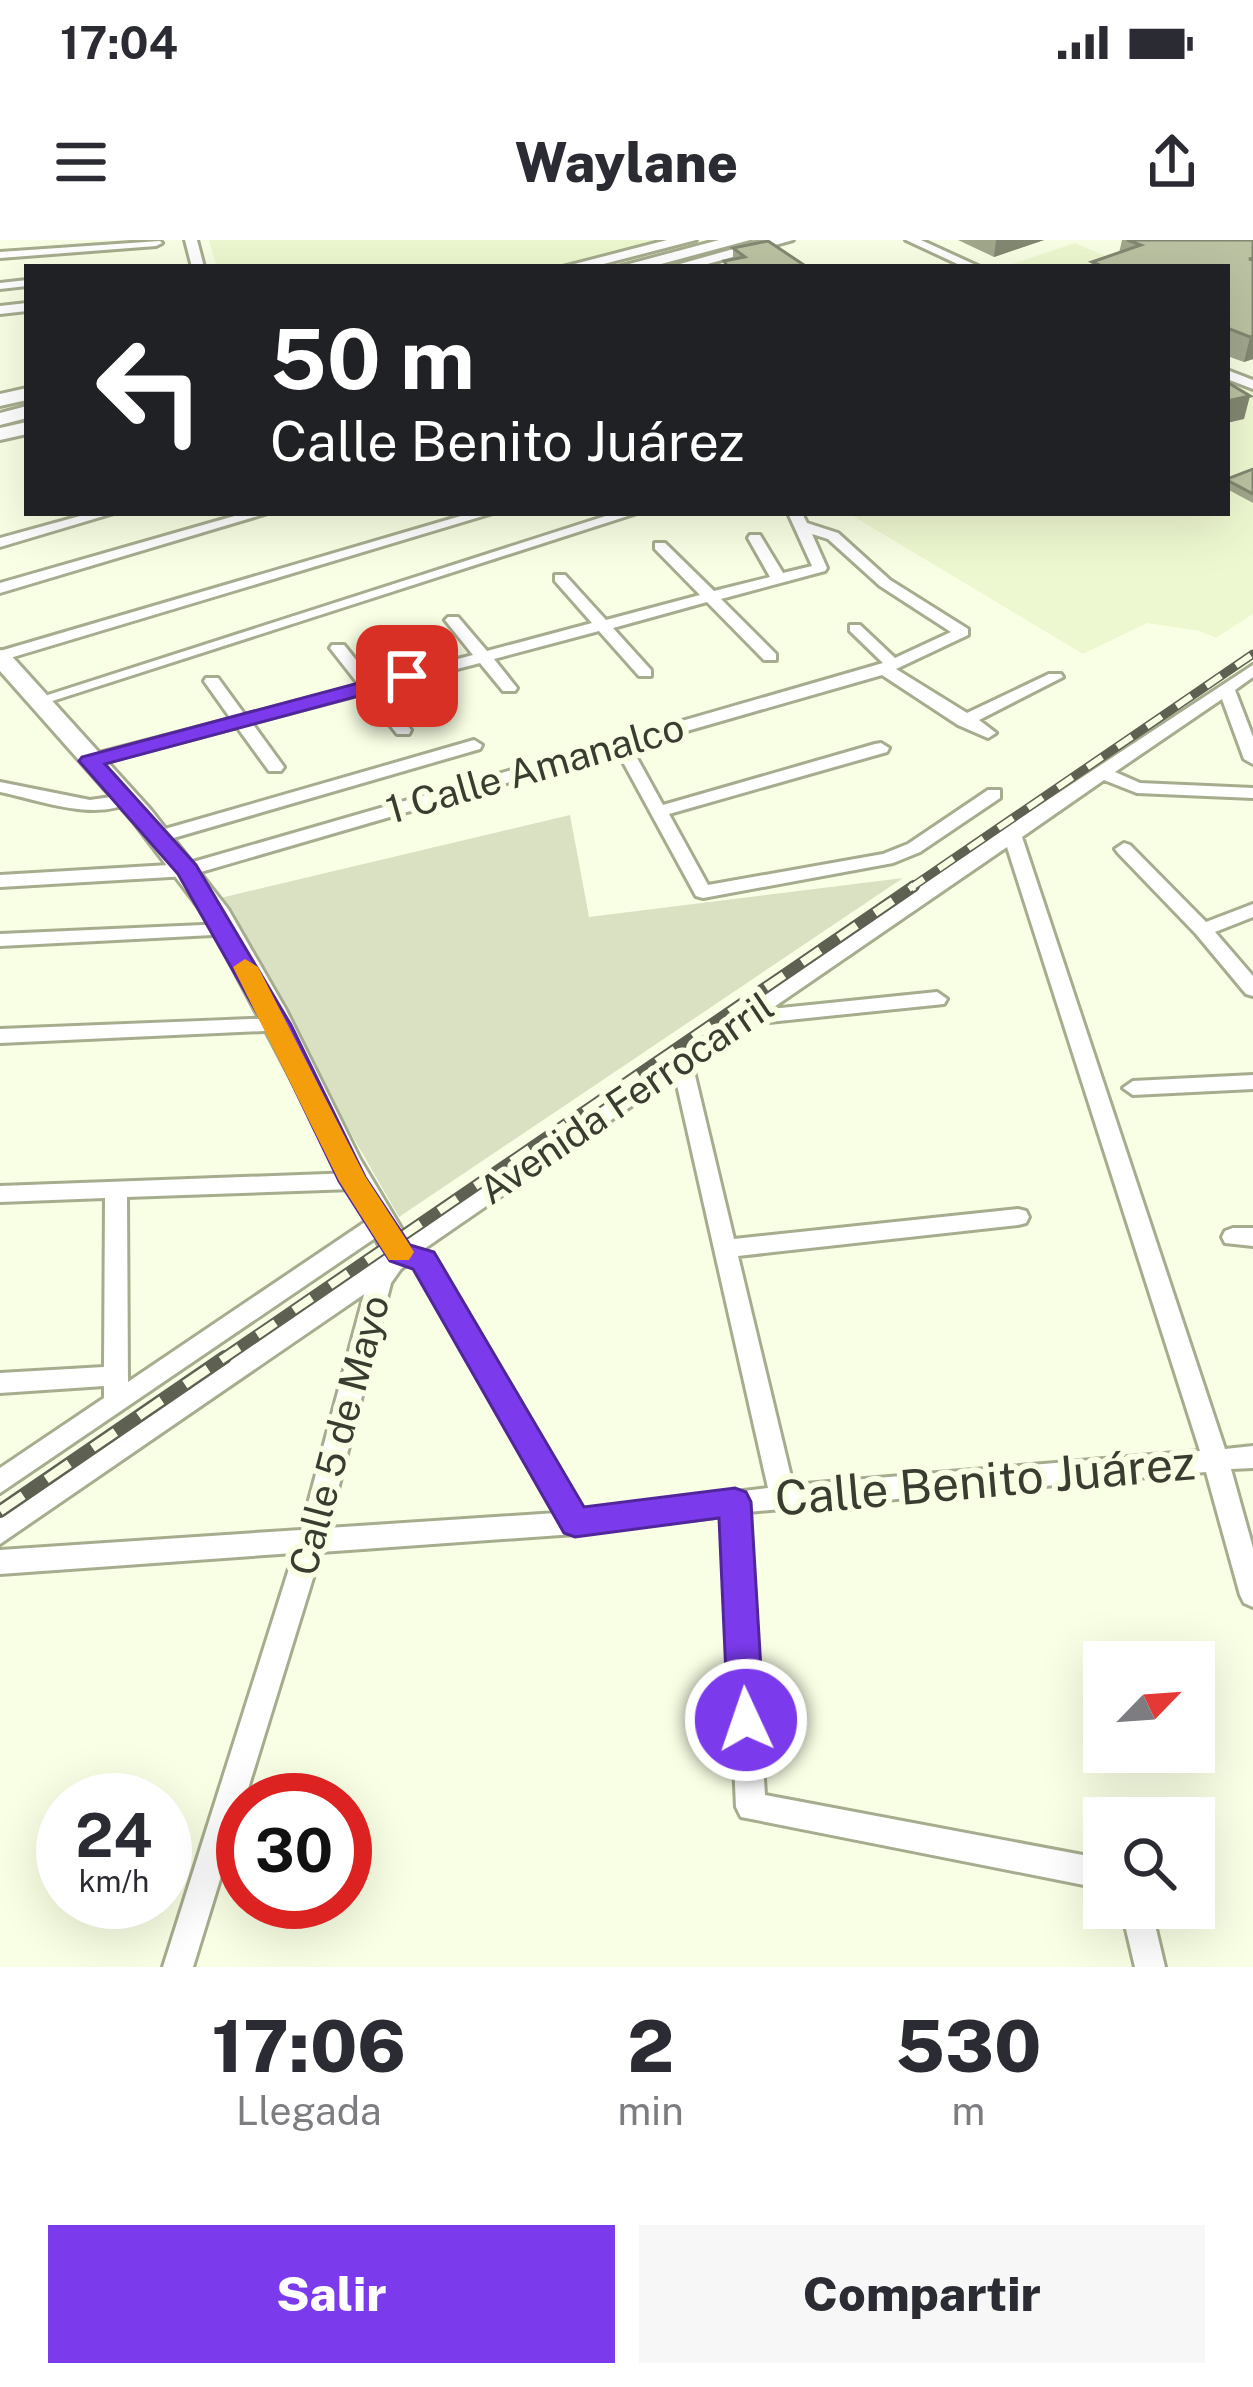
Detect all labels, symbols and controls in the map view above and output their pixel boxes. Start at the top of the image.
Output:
text: 17:04 [60,16,178,69]
icon: menu [48,129,114,195]
icon: share [1139,129,1205,195]
text: Waylane [515,131,738,194]
text: 50 m [270,309,475,408]
icon: left [72,312,228,468]
text: Calle Benito Juárez [270,410,744,473]
pin [356,625,458,727]
icon: arrive [374,643,440,709]
street label: 1 Calle Amanalco [381,703,689,833]
street label: Avenida Ferrocarril [470,983,782,1213]
street label: Calle 5 de Mayo [280,1290,398,1580]
street label: Calle Benito Juárez [772,1433,1198,1527]
north arrow [1083,1641,1215,1773]
map controls [1083,1641,1215,1929]
position arrow [683,1657,809,1783]
speed limit sign: 30 [216,1773,372,1929]
button: search [1083,1797,1215,1929]
text: 24 [75,1800,153,1871]
text: km/h [79,1863,149,1899]
text: 17:06 [212,2004,406,2088]
text: 2 [627,2004,674,2088]
text: 530 [895,2004,1041,2088]
text: Llegada [236,2088,382,2134]
text: min [618,2088,684,2134]
text: m [951,2088,985,2134]
button: Salir [48,2225,615,2363]
button: Compartir [639,2225,1205,2363]

